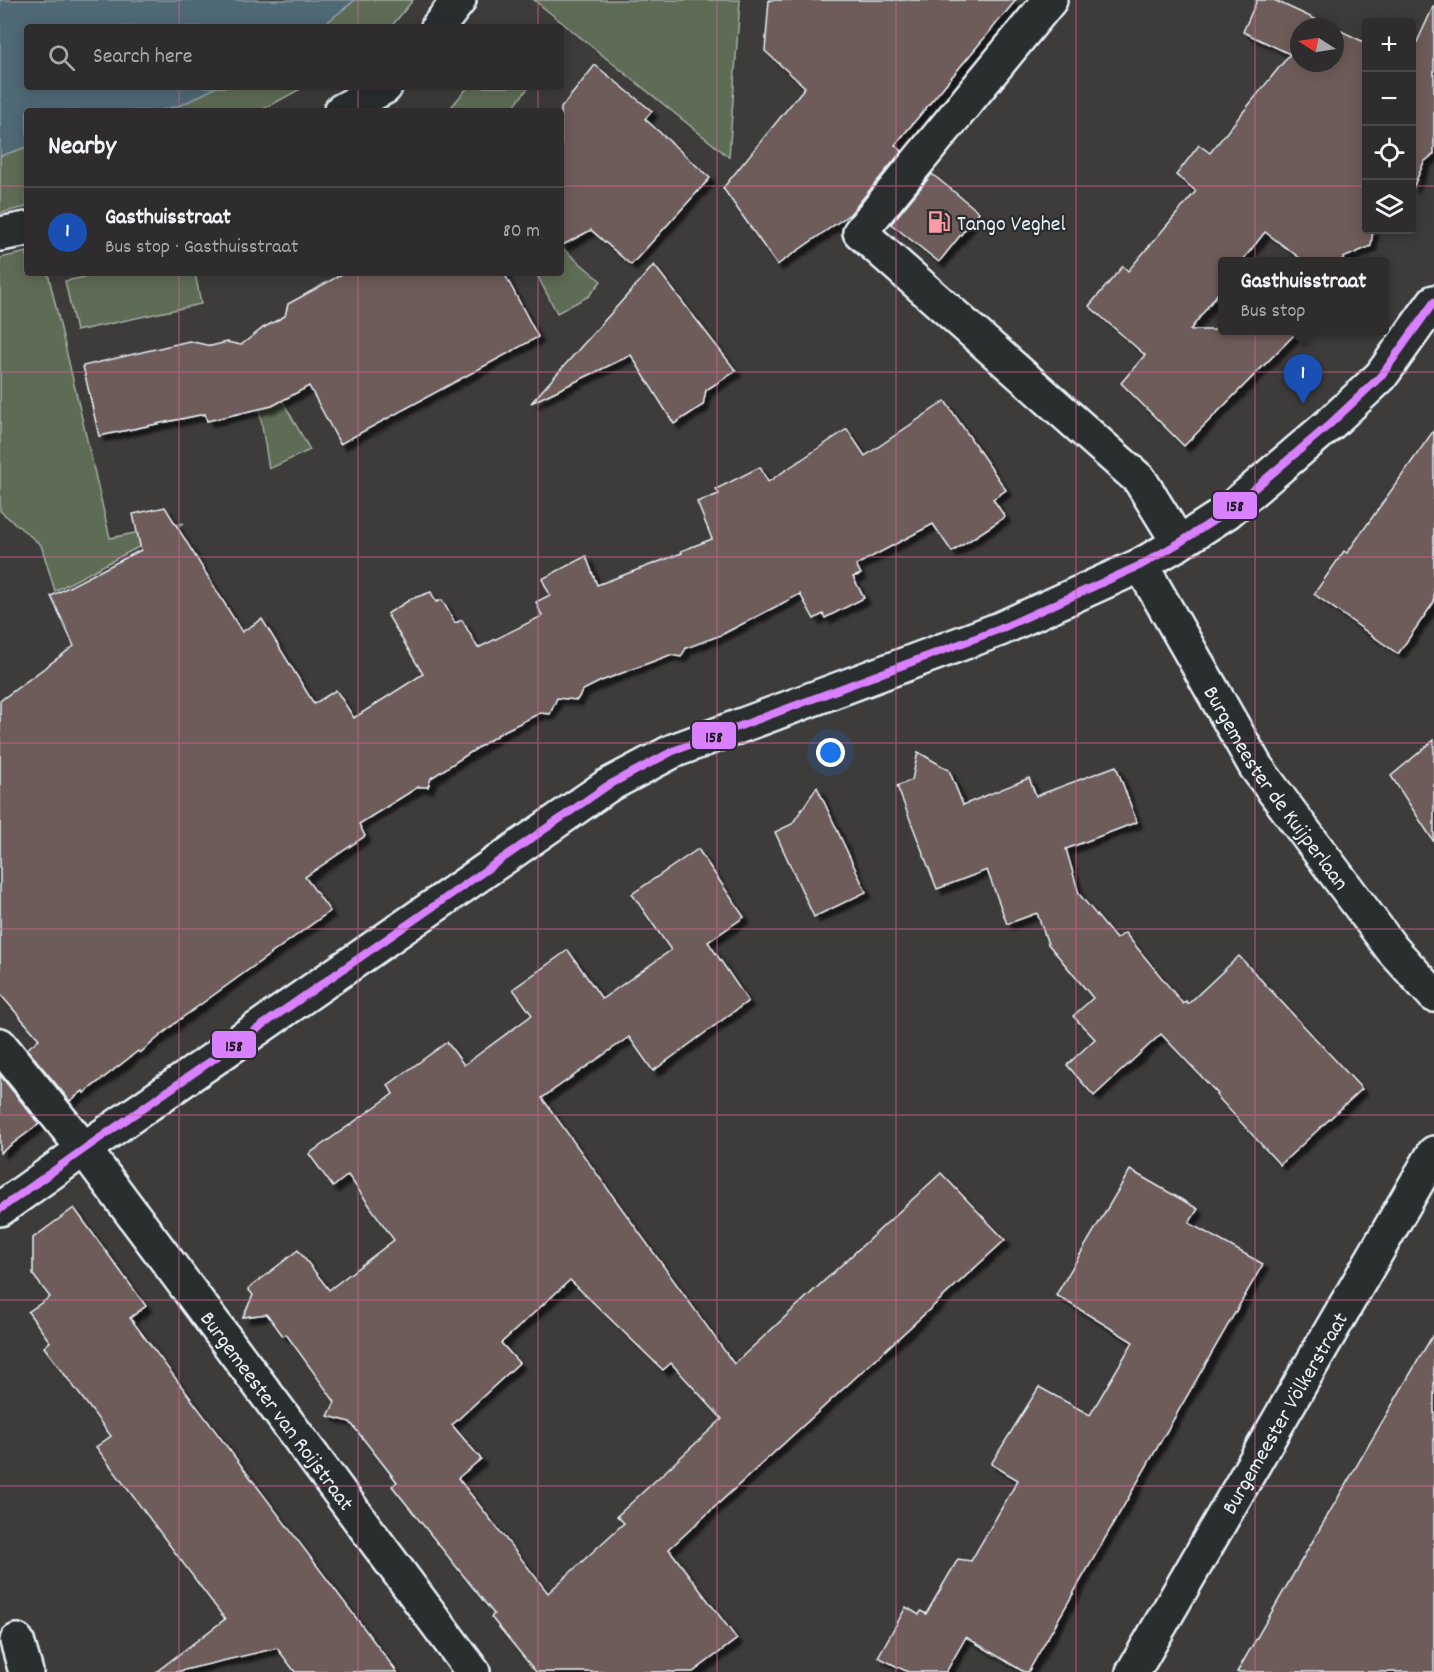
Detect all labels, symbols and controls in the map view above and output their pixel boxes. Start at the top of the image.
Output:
north arrow [1290,18,1344,72]
map controls [1362,18,1416,234]
button: + [1362,18,1416,72]
search box [24,24,564,90]
icon: search [45,41,78,74]
text: Search here [93,42,192,73]
button: − [1362,72,1416,126]
button: locate [1362,126,1416,180]
text: Nearby [48,129,116,166]
button: layers [1362,180,1416,234]
text: Gasthuisstraat [105,203,231,234]
fuel station icon: Tango Veghel [926,209,952,235]
place label: Tango Veghel [957,210,1066,241]
text: 1 [65,218,70,246]
text: 80 m [503,218,540,246]
text: Bus stop · Gasthuisstraat [105,234,298,262]
popup [1218,257,1389,335]
text: Gasthuisstraat [1241,267,1366,298]
text: Bus stop [1241,298,1306,326]
pin: 1 [1284,354,1322,404]
line badge: 158 [1212,491,1258,520]
text: 158 [1226,496,1244,519]
street label: Burgemeester de Kuijperlaan [1194,681,1355,898]
line badge: 158 [691,721,737,750]
text: 158 [705,727,723,750]
your location [816,738,845,767]
line badge: 158 [211,1030,257,1059]
text: 158 [225,1036,243,1059]
street label: Burgemeester van Roijstraat [191,1306,360,1518]
street label: Burgemeester Völkerstraat [1216,1307,1357,1521]

